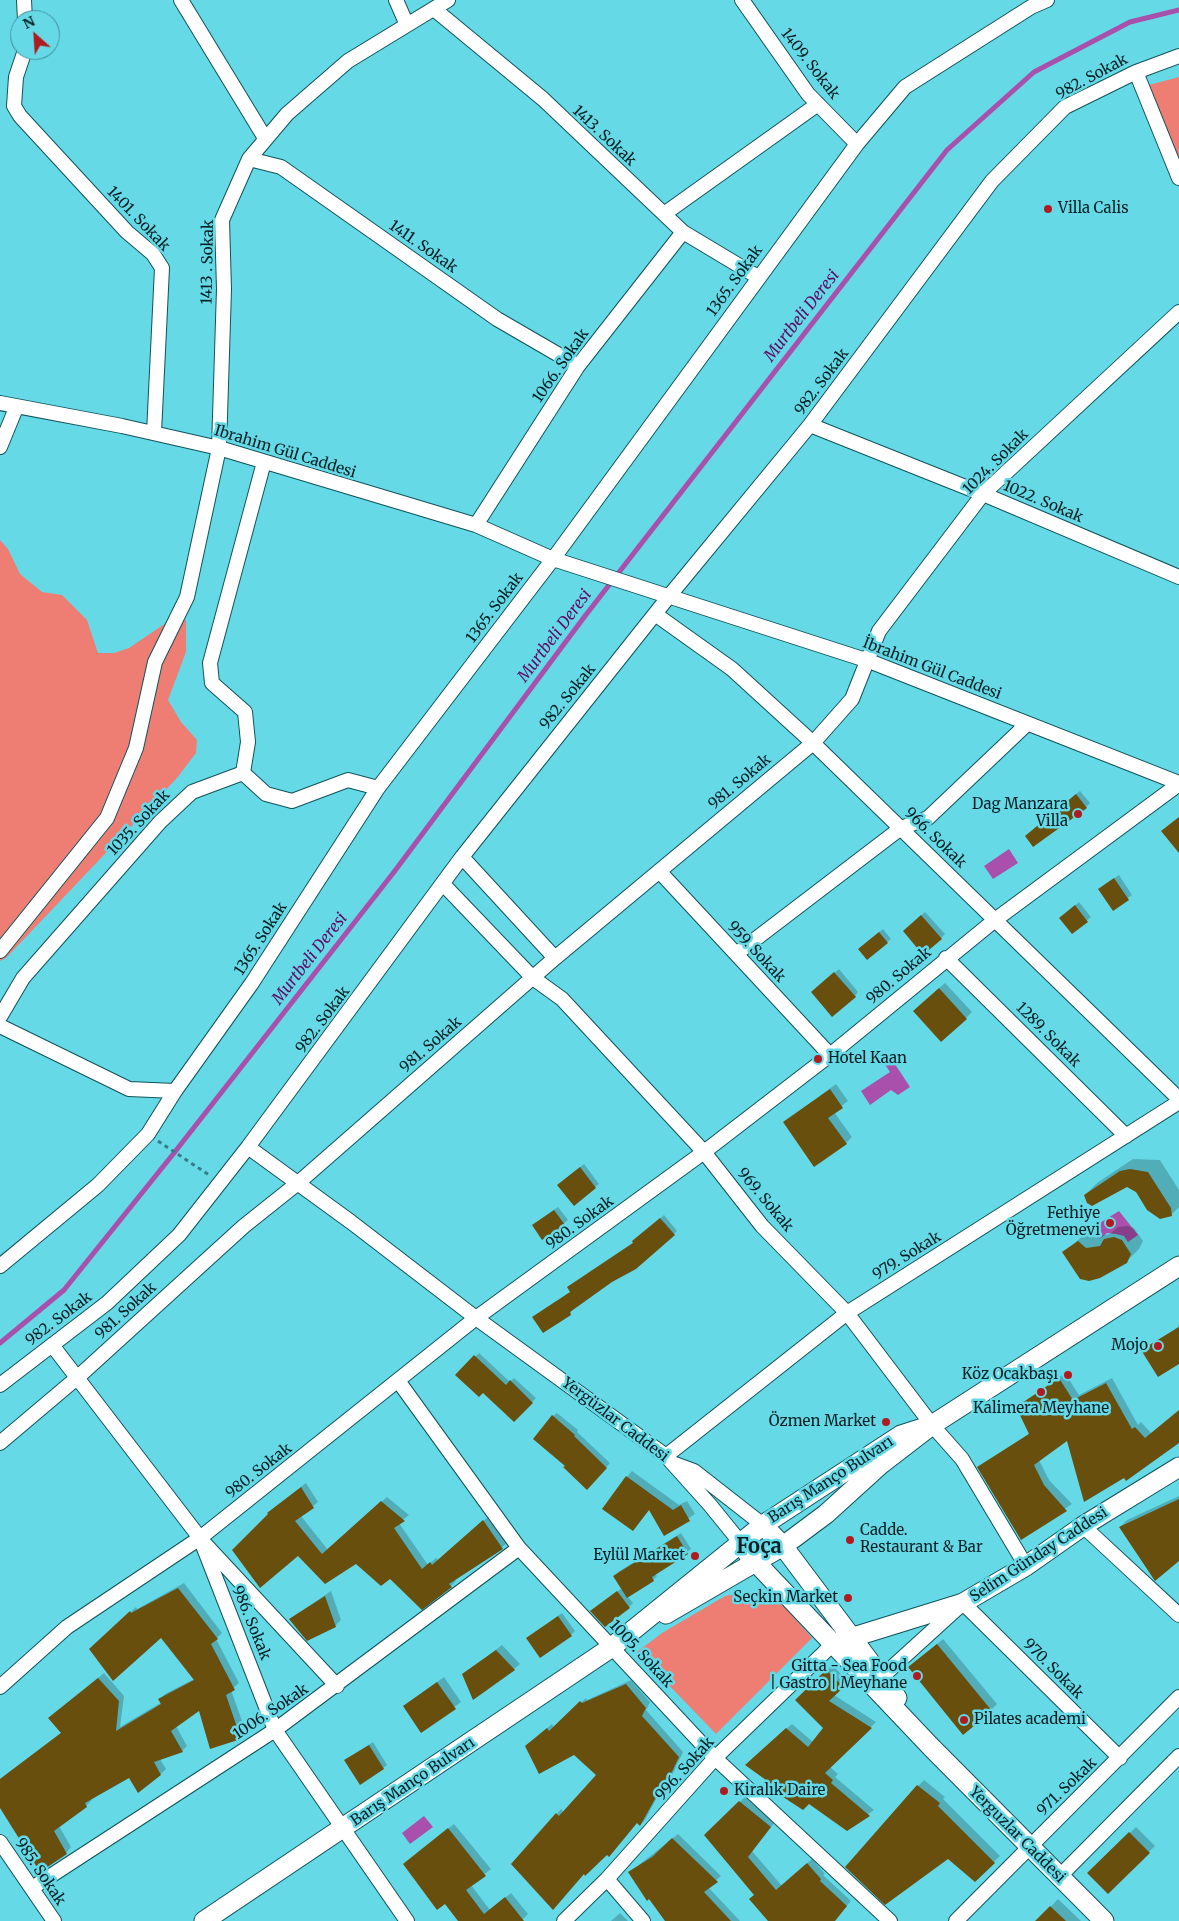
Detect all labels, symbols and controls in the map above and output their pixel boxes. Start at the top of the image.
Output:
north arrow [10,10,60,60]
text: N [20,12,38,33]
street label: 1409. Sokak [777,25,843,103]
street label: 982. Sokak [1053,51,1131,103]
street label: 1413. Sokak [568,102,640,170]
street label: 1401. Sokak [103,183,173,255]
place label: Villa Calis [1058,200,1129,218]
marker: Villa Calis [1042,203,1054,215]
street label: 1411. Sokak [385,217,461,277]
street label: 1413 . Sokak [198,220,218,304]
street label: 1365. Sokak [703,242,767,320]
water label: Murtbeli Deresi [760,266,844,366]
street label: 1066. Sokak [529,326,593,406]
street label: 982. Sokak [791,345,853,419]
street label: Ibrahim Gül Caddesi [212,422,358,482]
street label: 1024. Sokak [960,426,1032,498]
street label: 1022. Sokak [1000,477,1086,527]
street label: 1365. Sokak [463,569,527,647]
water label: Murtbeli Deresi [514,586,596,686]
street label: İbrahim Gül Caddesi [860,634,1004,704]
street label: 982. Sokak [536,661,600,733]
street label: 981. Sokak [705,751,775,813]
street label: 1035. Sokak [104,787,174,859]
place label: Dag Manzara Villa [972,796,1068,831]
street label: 966. Sokak [900,804,970,872]
marker: Dag Manzara Villa [1072,808,1084,820]
street label: 1365. Sokak [231,899,291,979]
water label: Murtbeli Deresi [268,909,352,1009]
street label: 959. Sokak [723,918,789,986]
street label: 980. Sokak [863,944,935,1008]
street label: 982. Sokak [292,983,354,1057]
street label: 1289. Sokak [1012,999,1084,1071]
street label: 981. Sokak [396,1013,466,1077]
place label: Hotel Kaan [828,1050,907,1068]
marker: Hotel Kaan [812,1053,824,1065]
street label: 969. Sokak [733,1164,797,1236]
street label: 980. Sokak [543,1193,617,1253]
place label: Fethiye Öğretmenevi [1006,1205,1100,1240]
marker: Fethiye Öğretmenevi [1104,1217,1116,1229]
street label: 979. Sokak [870,1228,944,1284]
street label: 981. Sokak [92,1279,160,1343]
street label: 982. Sokak [22,1288,96,1350]
place label: Mojo [1111,1337,1148,1355]
marker: Mojo [1152,1340,1164,1352]
place label: Köz Ocakbaşı [962,1366,1058,1384]
marker: Köz Ocakbaşı [1062,1369,1074,1381]
street label: Yergüzlar Caddesi [558,1374,672,1466]
marker: Kalimera Meyhane [1035,1386,1047,1398]
place label: Kalimera Meyhane [973,1400,1109,1418]
place label: Özmen Market [769,1413,876,1431]
marker: Özmen Market [880,1416,892,1428]
street label: Barış Manço Bulvarı [765,1433,897,1527]
street label: 980. Sokak [222,1440,296,1502]
street label: Selim Günday Caddesi [967,1504,1111,1606]
place label: Cadde. Restaurant & Bar [860,1522,983,1557]
marker: Cadde. Restaurant & Bar [844,1534,856,1546]
district label: Foça [736,1535,782,1559]
place label: Eylül Market [593,1547,685,1565]
marker: Eylül Market [689,1550,701,1562]
street label: 986. Sokak [228,1583,274,1663]
place label: Seçkin Market [733,1589,838,1607]
marker: Seçkin Market [842,1592,854,1604]
street label: 1005. Sokak [605,1617,677,1691]
street label: 970. Sokak [1019,1635,1087,1703]
place label: Gitta - Sea Food | Gastro | Meyhane [770,1658,907,1693]
marker: Gitta - Sea Food | Gastro | Meyhane [911,1670,923,1682]
street label: 1006. Sokak [230,1680,312,1744]
place label: Pilates academi [974,1711,1086,1729]
marker: Pilates academi [958,1714,970,1726]
street label: Barış Manço Bulvarı [348,1734,478,1830]
street label: 996. Sokak [652,1734,718,1804]
street label: 971. Sokak [1033,1754,1101,1820]
place label: Kiralık Daire [734,1782,825,1800]
street label: Yerguzlar Caddesi [965,1783,1069,1887]
marker: Kiralık Daire [718,1785,730,1797]
street label: 985. Sokak [11,1835,69,1909]

